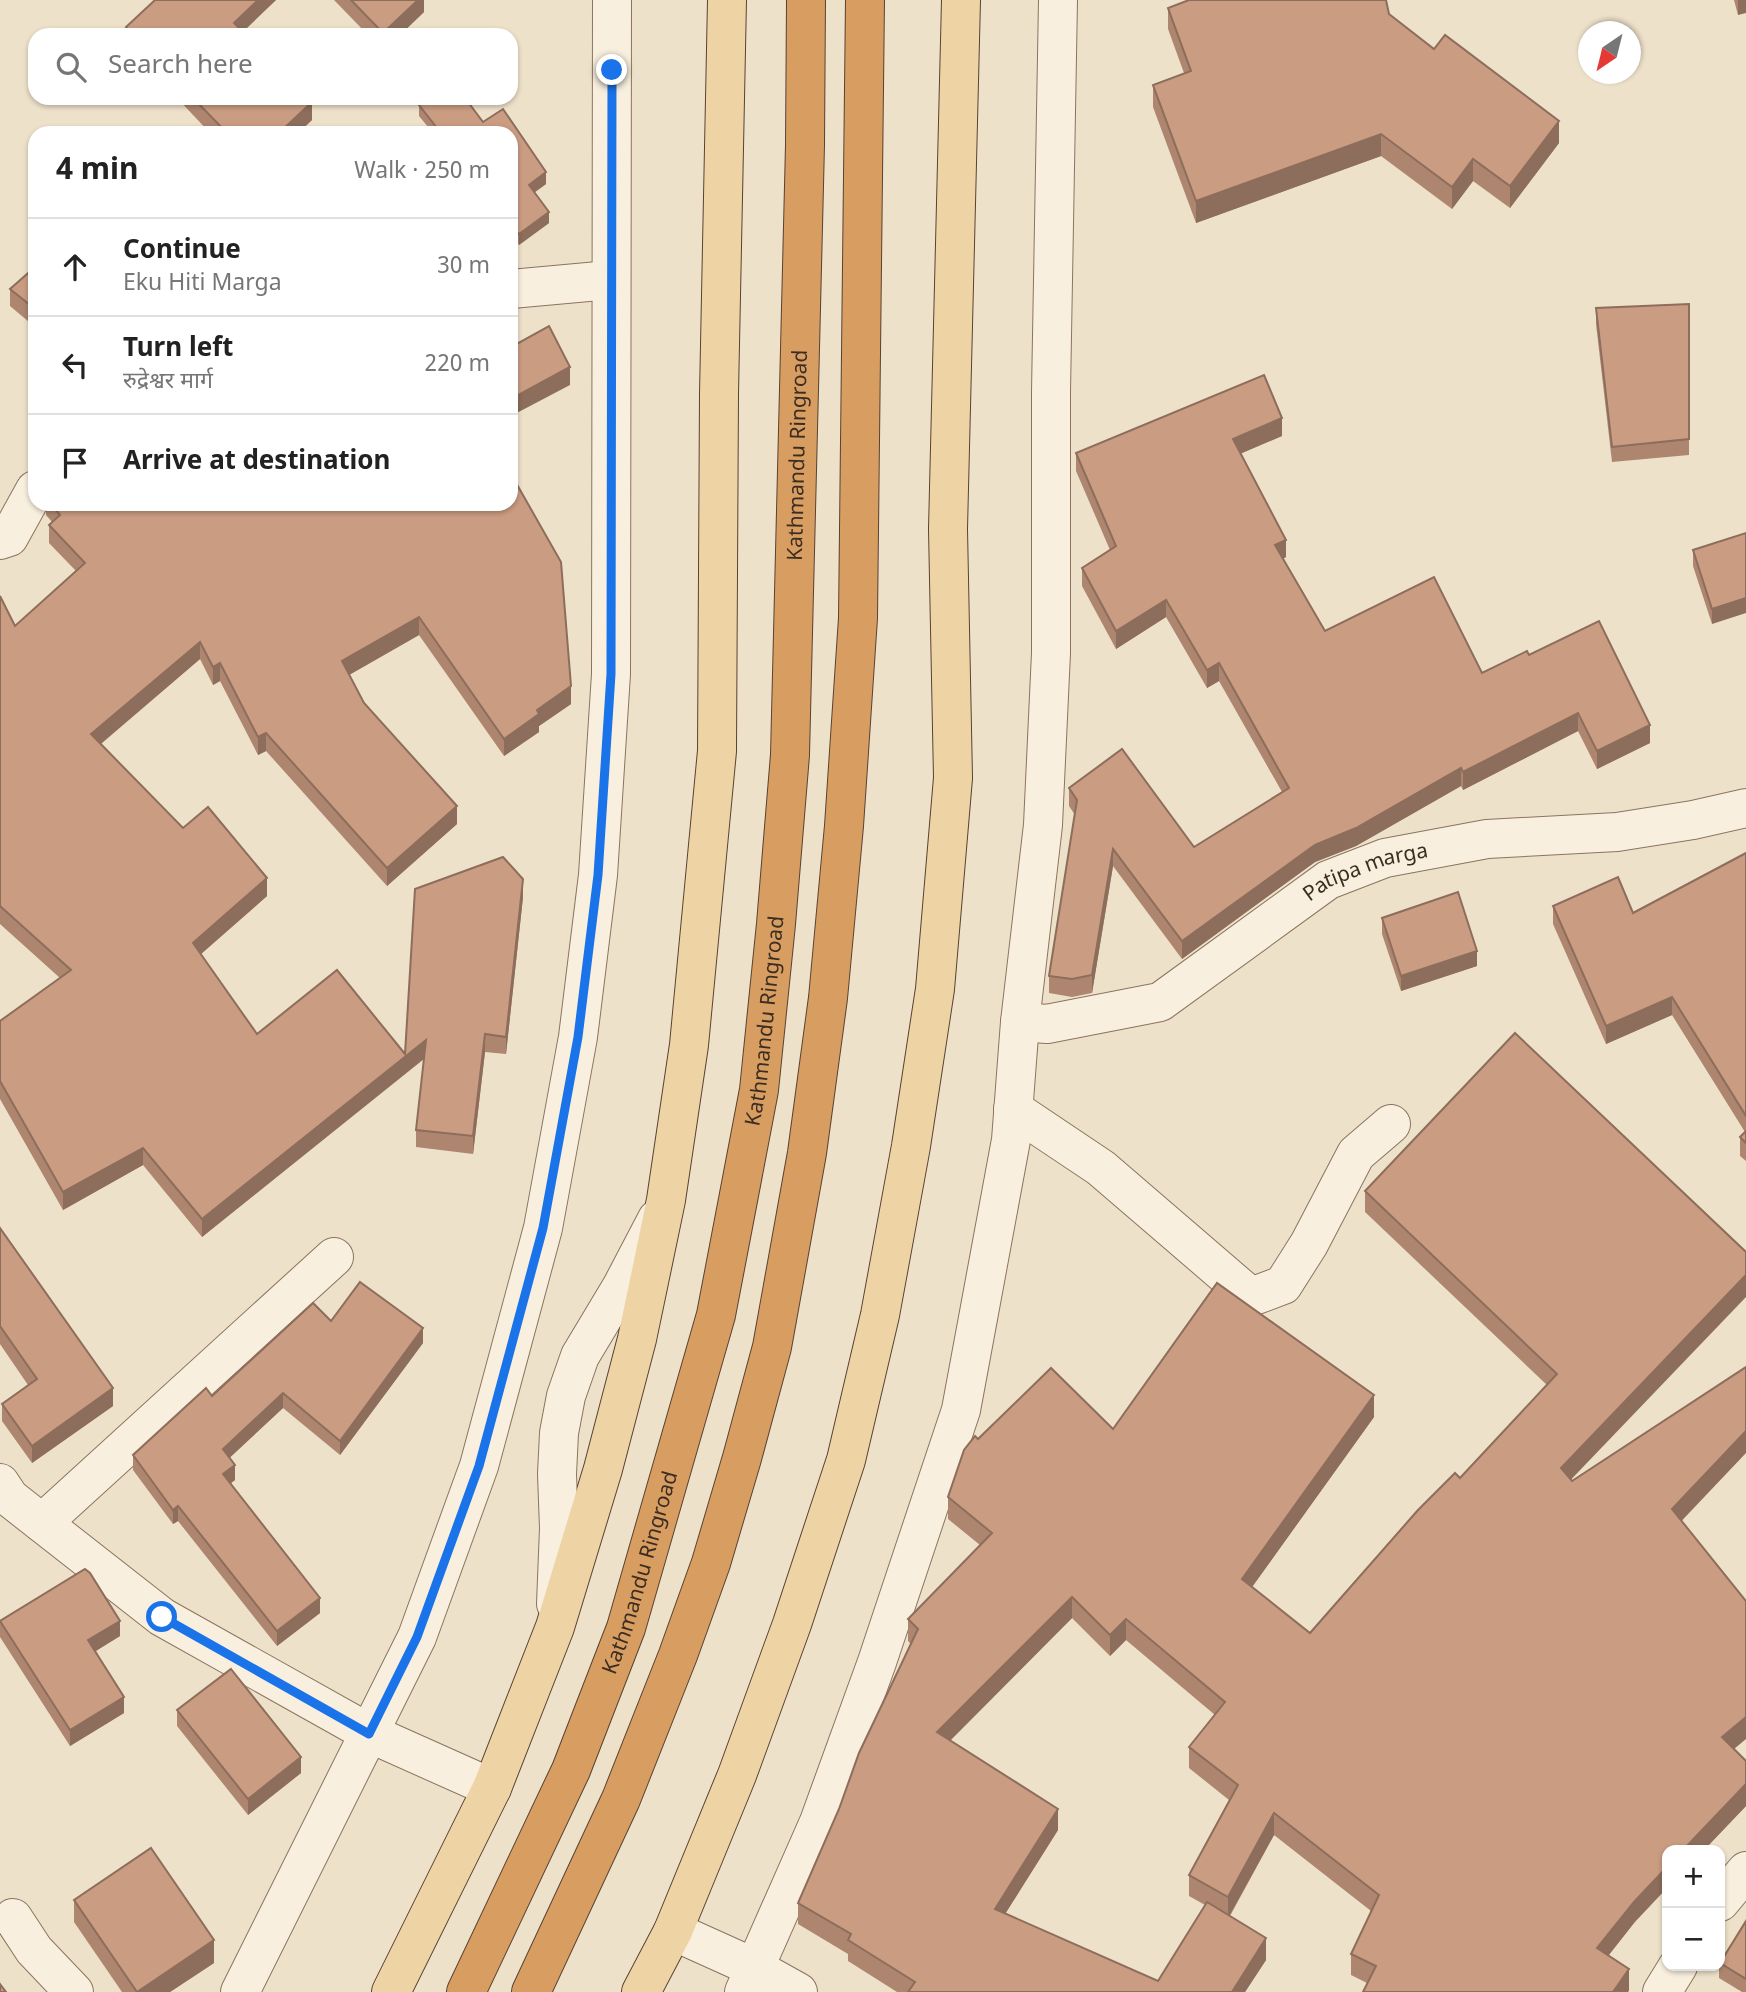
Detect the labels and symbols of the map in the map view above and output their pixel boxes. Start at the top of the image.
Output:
north arrow [1578,21,1641,84]
route end [596,54,627,85]
street label: Kathmandu Ringroad [783,349,816,561]
street label: Patipa marga [1298,838,1430,909]
street label: Kathmandu Ringroad [740,915,793,1129]
street label: Kathmandu Ringroad [597,1468,686,1679]
route start [146,1601,177,1632]

